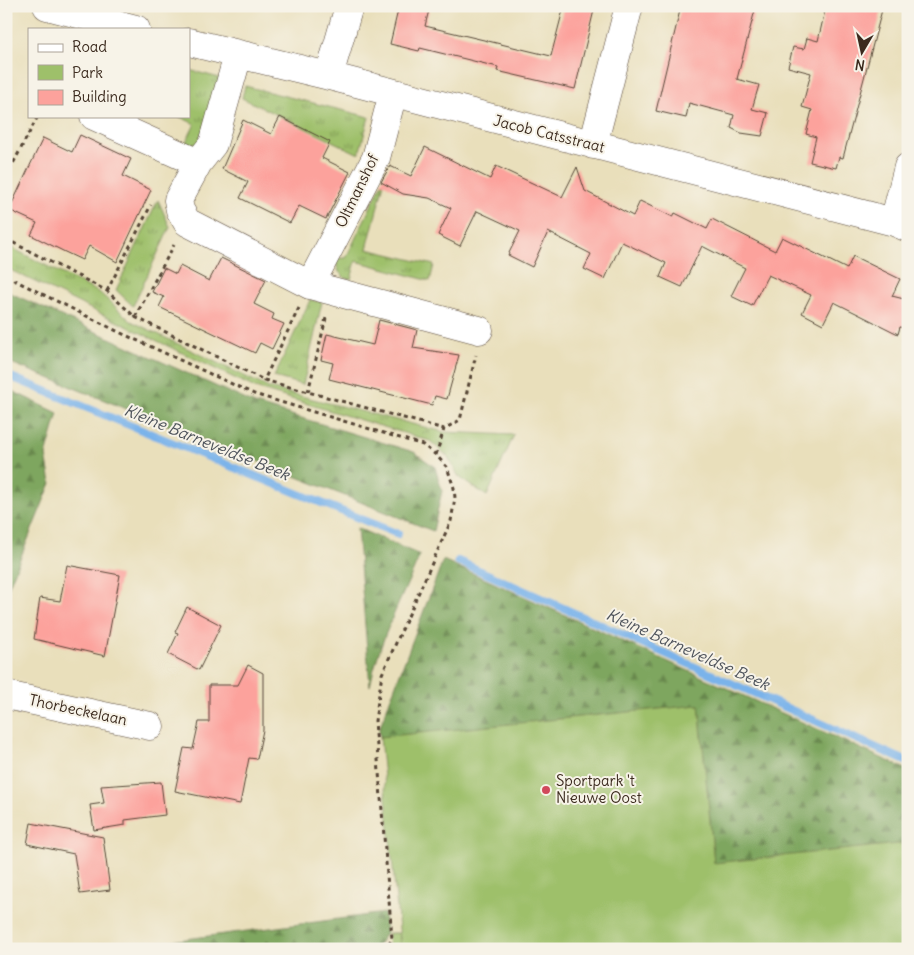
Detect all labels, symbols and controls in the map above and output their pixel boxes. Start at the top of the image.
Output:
legend [28,28,190,118]
north arrow [836,28,886,78]
text: Road [72,37,107,56]
text: N [854,55,866,74]
text: Park [72,63,103,82]
text: Building [72,87,127,106]
street label: Jacob Catsstraat [492,111,607,157]
street label: Oltmanshof [331,150,383,231]
water label: Kleine Barneveldse Beek [121,400,294,485]
water label: Kleine Barneveldse Beek [603,604,774,695]
street label: Thorbeckelaan [27,690,129,729]
place label: Sportpark 't Nieuwe Oost [556,771,642,807]
marker: Sportpark 't Nieuwe Oost [540,784,552,796]

